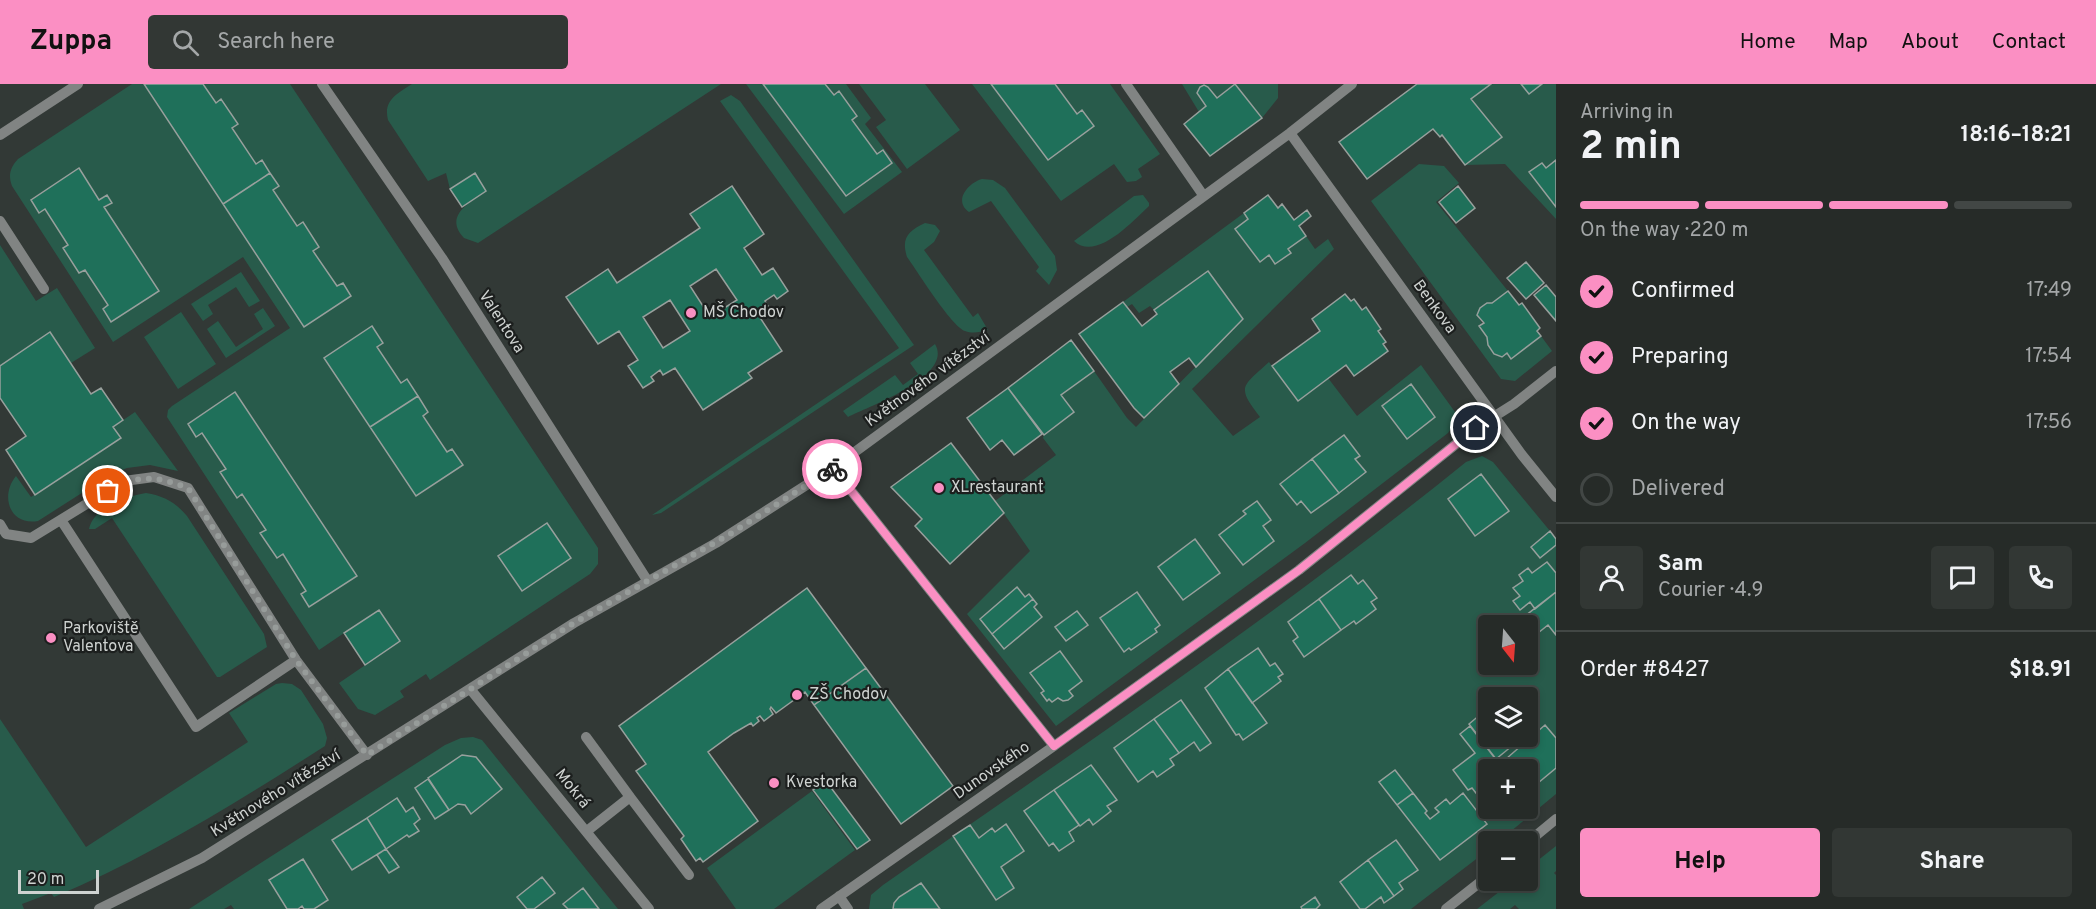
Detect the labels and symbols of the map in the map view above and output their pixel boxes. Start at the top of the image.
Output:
street label: Benkova [1408,276,1460,338]
street label: Valentova [473,287,529,357]
place label: MŠ Chodov [703,301,784,323]
marker: MŠ Chodov [684,306,698,320]
street label: Květnového vítězství [862,327,996,432]
pin [1450,402,1501,453]
courier [802,439,862,499]
pin [82,465,133,516]
place label: XLrestaurant [951,478,1044,498]
marker: XLrestaurant [932,481,946,495]
north arrow [1478,615,1538,675]
place label: Parkoviště Valentova [63,619,139,657]
marker: Parkoviště Valentova [44,631,58,645]
place label: ZŠ Chodov [809,683,887,705]
marker: ZŠ Chodov [790,688,804,702]
street label: Dunovského [950,737,1034,805]
street label: Květnového vítězství [207,745,346,842]
street label: Mokrá [550,765,594,813]
place label: Kvestorka [786,773,857,793]
marker: Kvestorka [767,776,781,790]
scale bar [18,867,99,894]

